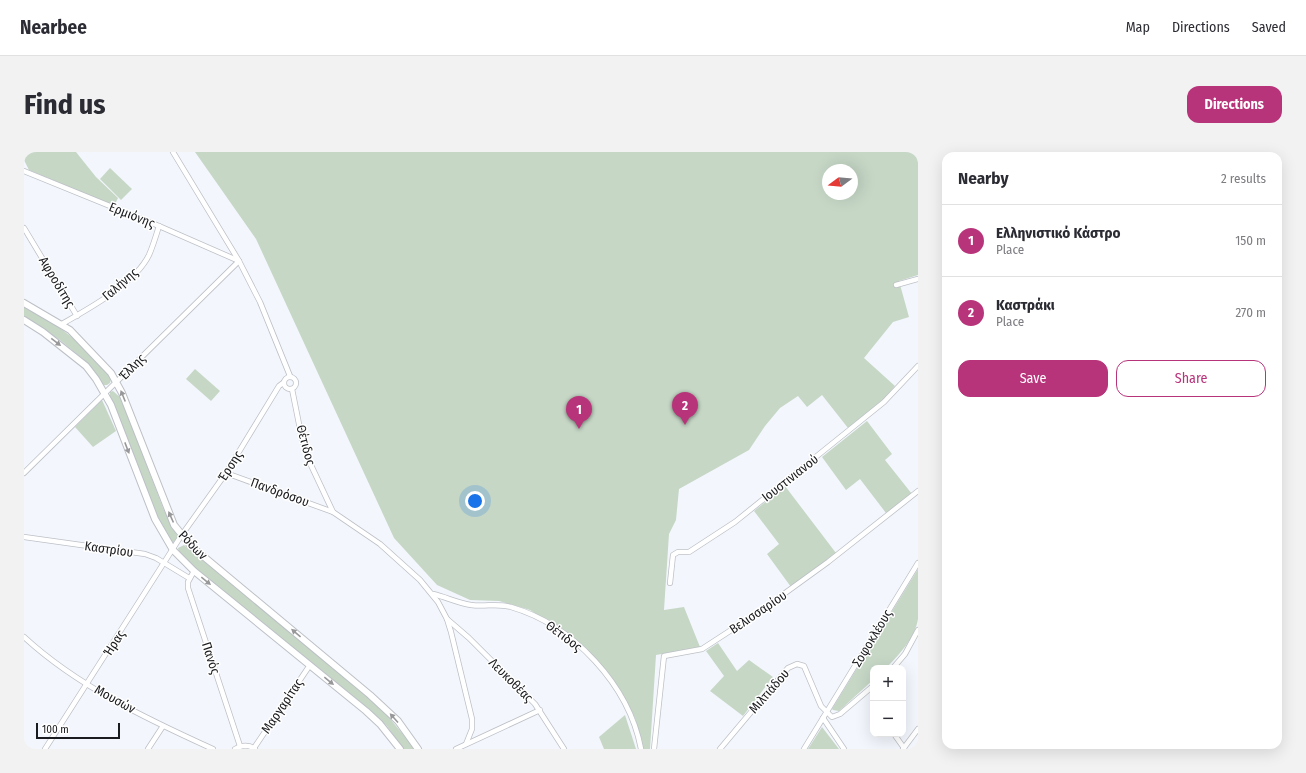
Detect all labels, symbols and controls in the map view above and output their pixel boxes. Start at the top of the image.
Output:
text: Nearbee [20,16,87,39]
text: Map [1126,19,1150,36]
text: Directions [1172,19,1230,36]
text: Saved [1252,19,1286,36]
button: Directions [1187,86,1282,123]
text: Find us [24,88,106,121]
north arrow [822,164,858,200]
text: Nearby [958,168,1009,189]
text: 2 results [1221,171,1266,186]
street label: Ερμιόνης [107,199,157,231]
text: Ελληνιστικό Κάστρο [996,224,1120,242]
text: 1 [968,233,974,248]
text: 150 m [1235,233,1266,248]
text: Place [996,242,1024,257]
street label: Αφροδίτης [36,254,78,311]
street label: Γαλήνης [99,264,141,304]
text: Καστράκι [996,296,1055,314]
text: 2 [968,305,974,320]
text: 270 m [1235,305,1266,320]
text: Place [996,314,1024,329]
one-way arrow [51,338,62,347]
street label: Έλλης [116,350,149,383]
button: Save [958,360,1108,397]
button: Share [1116,360,1266,397]
one-way arrow [120,390,126,402]
pin: 2 [672,392,698,425]
pin: 1 [566,396,592,429]
street label: Θέτιδος [293,423,319,467]
one-way arrow [125,442,131,454]
street label: Έρσης [215,447,246,484]
street label: Ιουστινιανού [759,451,821,505]
street label: Πανδρόσου [249,474,311,510]
your location [465,491,485,511]
one-way arrow [168,512,174,523]
street label: Ρόδων [176,527,211,563]
street label: Καστρίου [84,538,134,560]
one-way arrow [201,577,212,585]
street label: Βελισσαρίου [726,587,790,637]
street label: Σοφοκλέους [849,606,895,669]
street label: Θέτιδος [543,618,585,655]
street label: Ήρας [100,627,128,659]
one-way arrow [291,629,302,638]
street label: Πανός [199,640,223,676]
street label: Λευκοθέας [486,655,536,705]
map controls [870,665,906,737]
button: + [870,665,906,701]
street label: Μιλτιάδου [746,666,792,716]
street label: Μαργαρίτας [258,675,306,736]
one-way arrow [324,676,334,685]
street label: Μουσών [92,682,138,716]
button: − [870,701,906,737]
one-way arrow [390,713,399,723]
scale bar [36,721,120,740]
text: 100 m [42,723,69,736]

